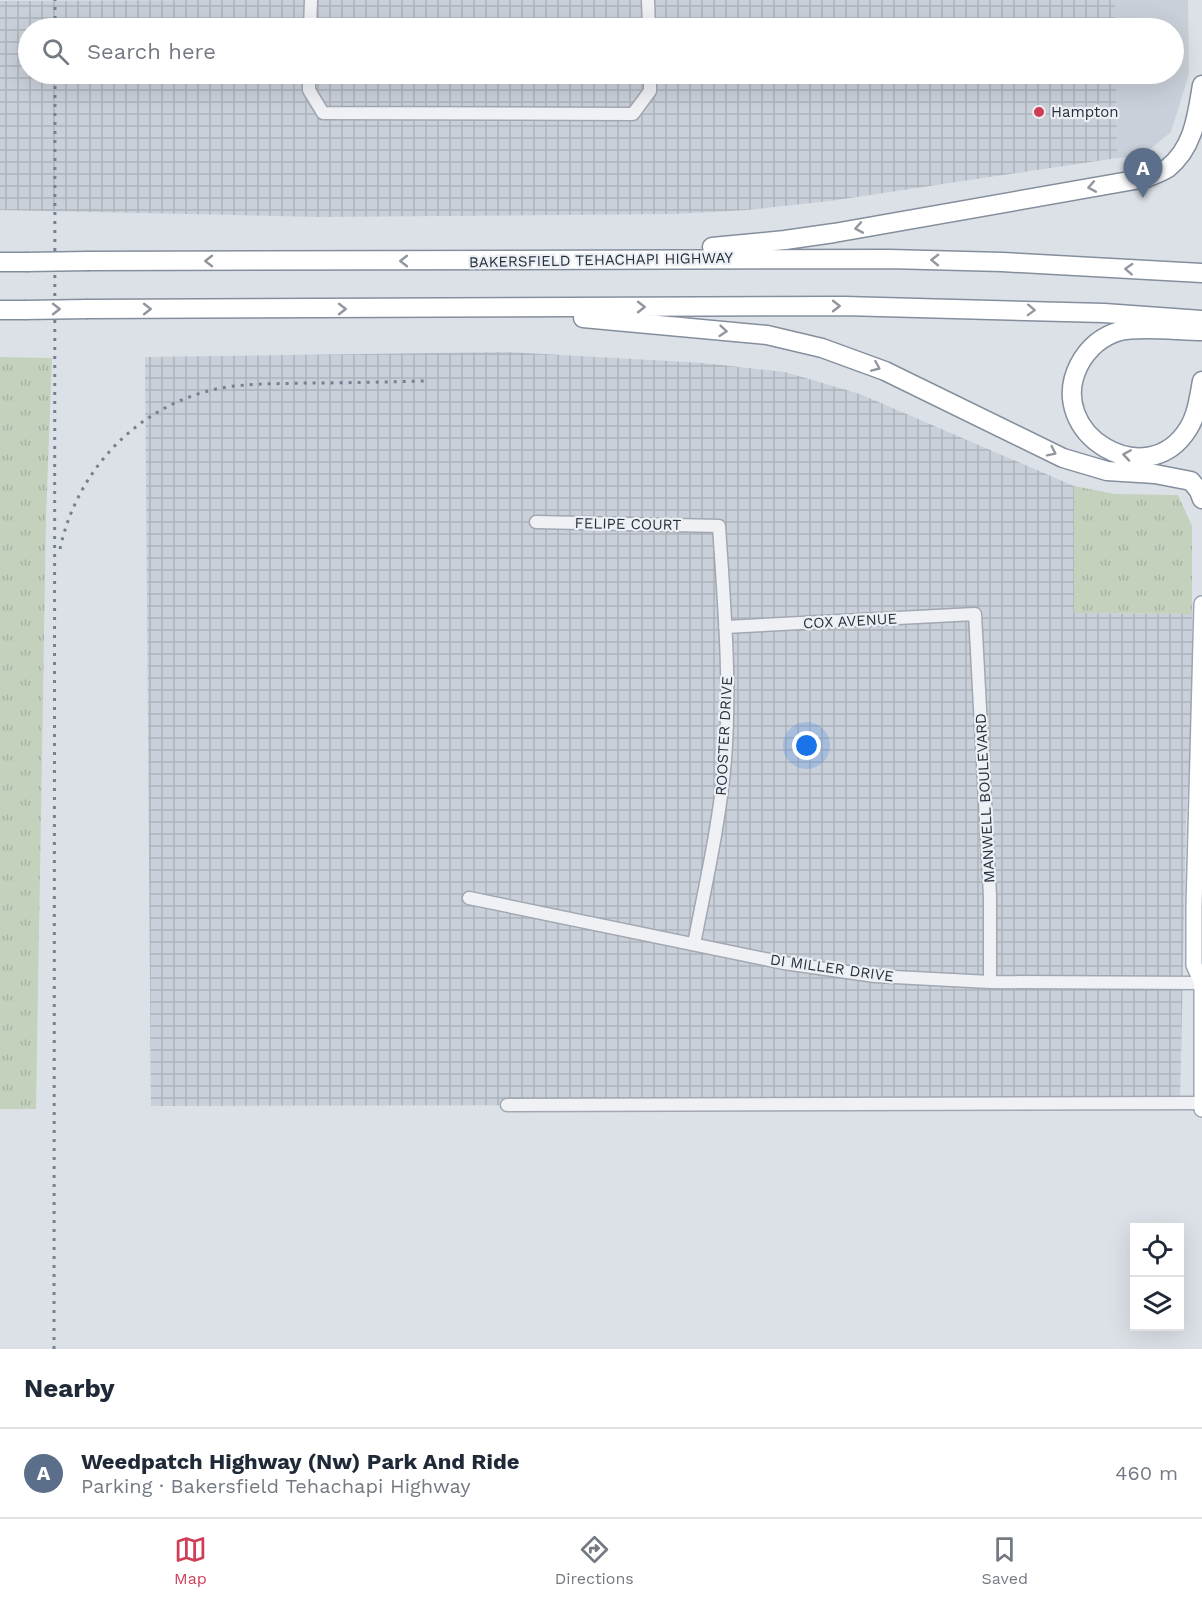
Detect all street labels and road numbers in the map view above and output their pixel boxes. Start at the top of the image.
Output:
street label: BAKERSFIELD TEHACHAPI HIGHWAY [469,249,734,271]
street label: FELIPE COURT [574,514,682,534]
street label: COX AVENUE [803,610,897,632]
street label: ROOSTER DRIVE [712,676,736,796]
street label: MANWELL BOULEVARD [972,713,998,883]
street label: DI MILLER DRIVE [769,950,895,986]

